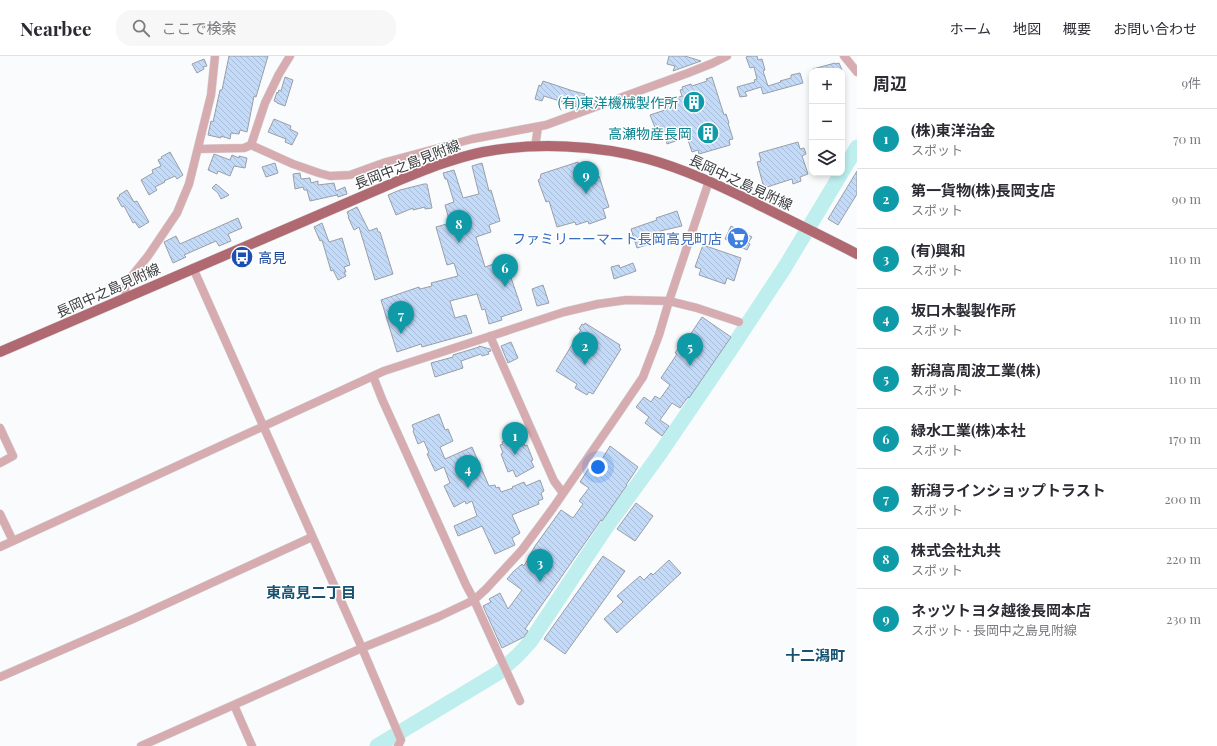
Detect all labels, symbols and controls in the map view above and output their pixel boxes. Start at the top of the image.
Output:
search box [116,10,396,46]
text: Nearbee [20,15,92,41]
icon: search [130,17,152,39]
text: ここで検索 [162,18,237,38]
text: ホーム [949,19,991,38]
text: 地図 [1013,19,1041,38]
text: 概要 [1063,19,1091,38]
text: お問い合わせ [1113,19,1197,38]
map controls [809,68,845,176]
button: + [809,68,845,104]
text: 周辺 [873,72,907,94]
text: 9件 [1181,74,1201,91]
building icon: (有)東洋機械製作所 [681,89,707,115]
place label: (有)東洋機械製作所 [558,93,678,112]
button: − [809,104,845,140]
building icon: 高瀬物産長岡 [695,120,721,146]
text: (株)東洋治金 [911,120,996,140]
place label: 高瀬物産長岡 [608,124,692,143]
text: 1 [884,130,888,147]
text: 70 m [1173,130,1201,147]
street label: 長岡中之島見附線 [351,135,463,193]
button: layers [809,140,845,176]
text: スポット [911,141,963,158]
street label: 長岡中之島見附線 [686,150,796,214]
pin: 9 [573,161,599,194]
text: 第一貨物(株)長岡支店 [911,180,1056,200]
text: 2 [883,190,889,207]
text: 90 m [1172,190,1201,207]
text: スポット [911,201,963,218]
pin: 8 [446,210,472,243]
supermarket icon: ファミリーーマート長岡高見町店 [725,225,751,251]
place label: ファミリーーマート長岡高見町店 [512,229,722,248]
text: (有)興和 [911,240,966,260]
bus stop icon: 高見 [229,244,255,270]
place label: 高見 [258,248,286,267]
text: 3 [883,250,889,267]
text: 110 m [1169,250,1201,267]
pin: 6 [492,254,518,287]
street label: 長岡中之島見附線 [53,259,163,321]
text: スポット [911,261,963,278]
text: 坂口木製製作所 [911,300,1016,320]
pin: 7 [388,301,414,334]
text: 4 [883,310,889,327]
text: 110 m [1169,310,1201,327]
text: スポット [911,321,963,338]
pin: 2 [572,332,598,365]
pin: 5 [677,333,703,366]
text: 新潟高周波工業(株) [911,360,1041,380]
text: 5 [883,370,889,387]
text: 110 m [1169,370,1201,387]
text: スポット [911,381,963,398]
text: 緑水工業(株)本社 [911,420,1026,440]
pin: 1 [502,422,528,455]
text: 6 [882,430,890,447]
text: 170 m [1168,430,1201,447]
text: スポット [911,441,963,458]
pin: 4 [455,455,481,488]
your location [588,457,608,477]
text: 新潟ラインショップトラスト [911,480,1106,500]
text: 7 [883,490,889,507]
text: 200 m [1164,490,1201,507]
text: スポット [911,501,963,518]
text: 株式会社丸共 [911,540,1001,560]
pin: 3 [527,549,553,582]
text: 8 [882,550,890,567]
text: 220 m [1166,550,1201,567]
text: スポット [911,561,963,578]
district label: 東高見二丁目 [266,582,356,602]
text: ネッツトヨタ越後長岡本店 [911,600,1091,620]
text: 9 [882,610,890,627]
text: 230 m [1166,610,1201,627]
text: スポット · 長岡中之島見附線 [911,621,1077,638]
district label: 十二潟町 [785,645,845,665]

